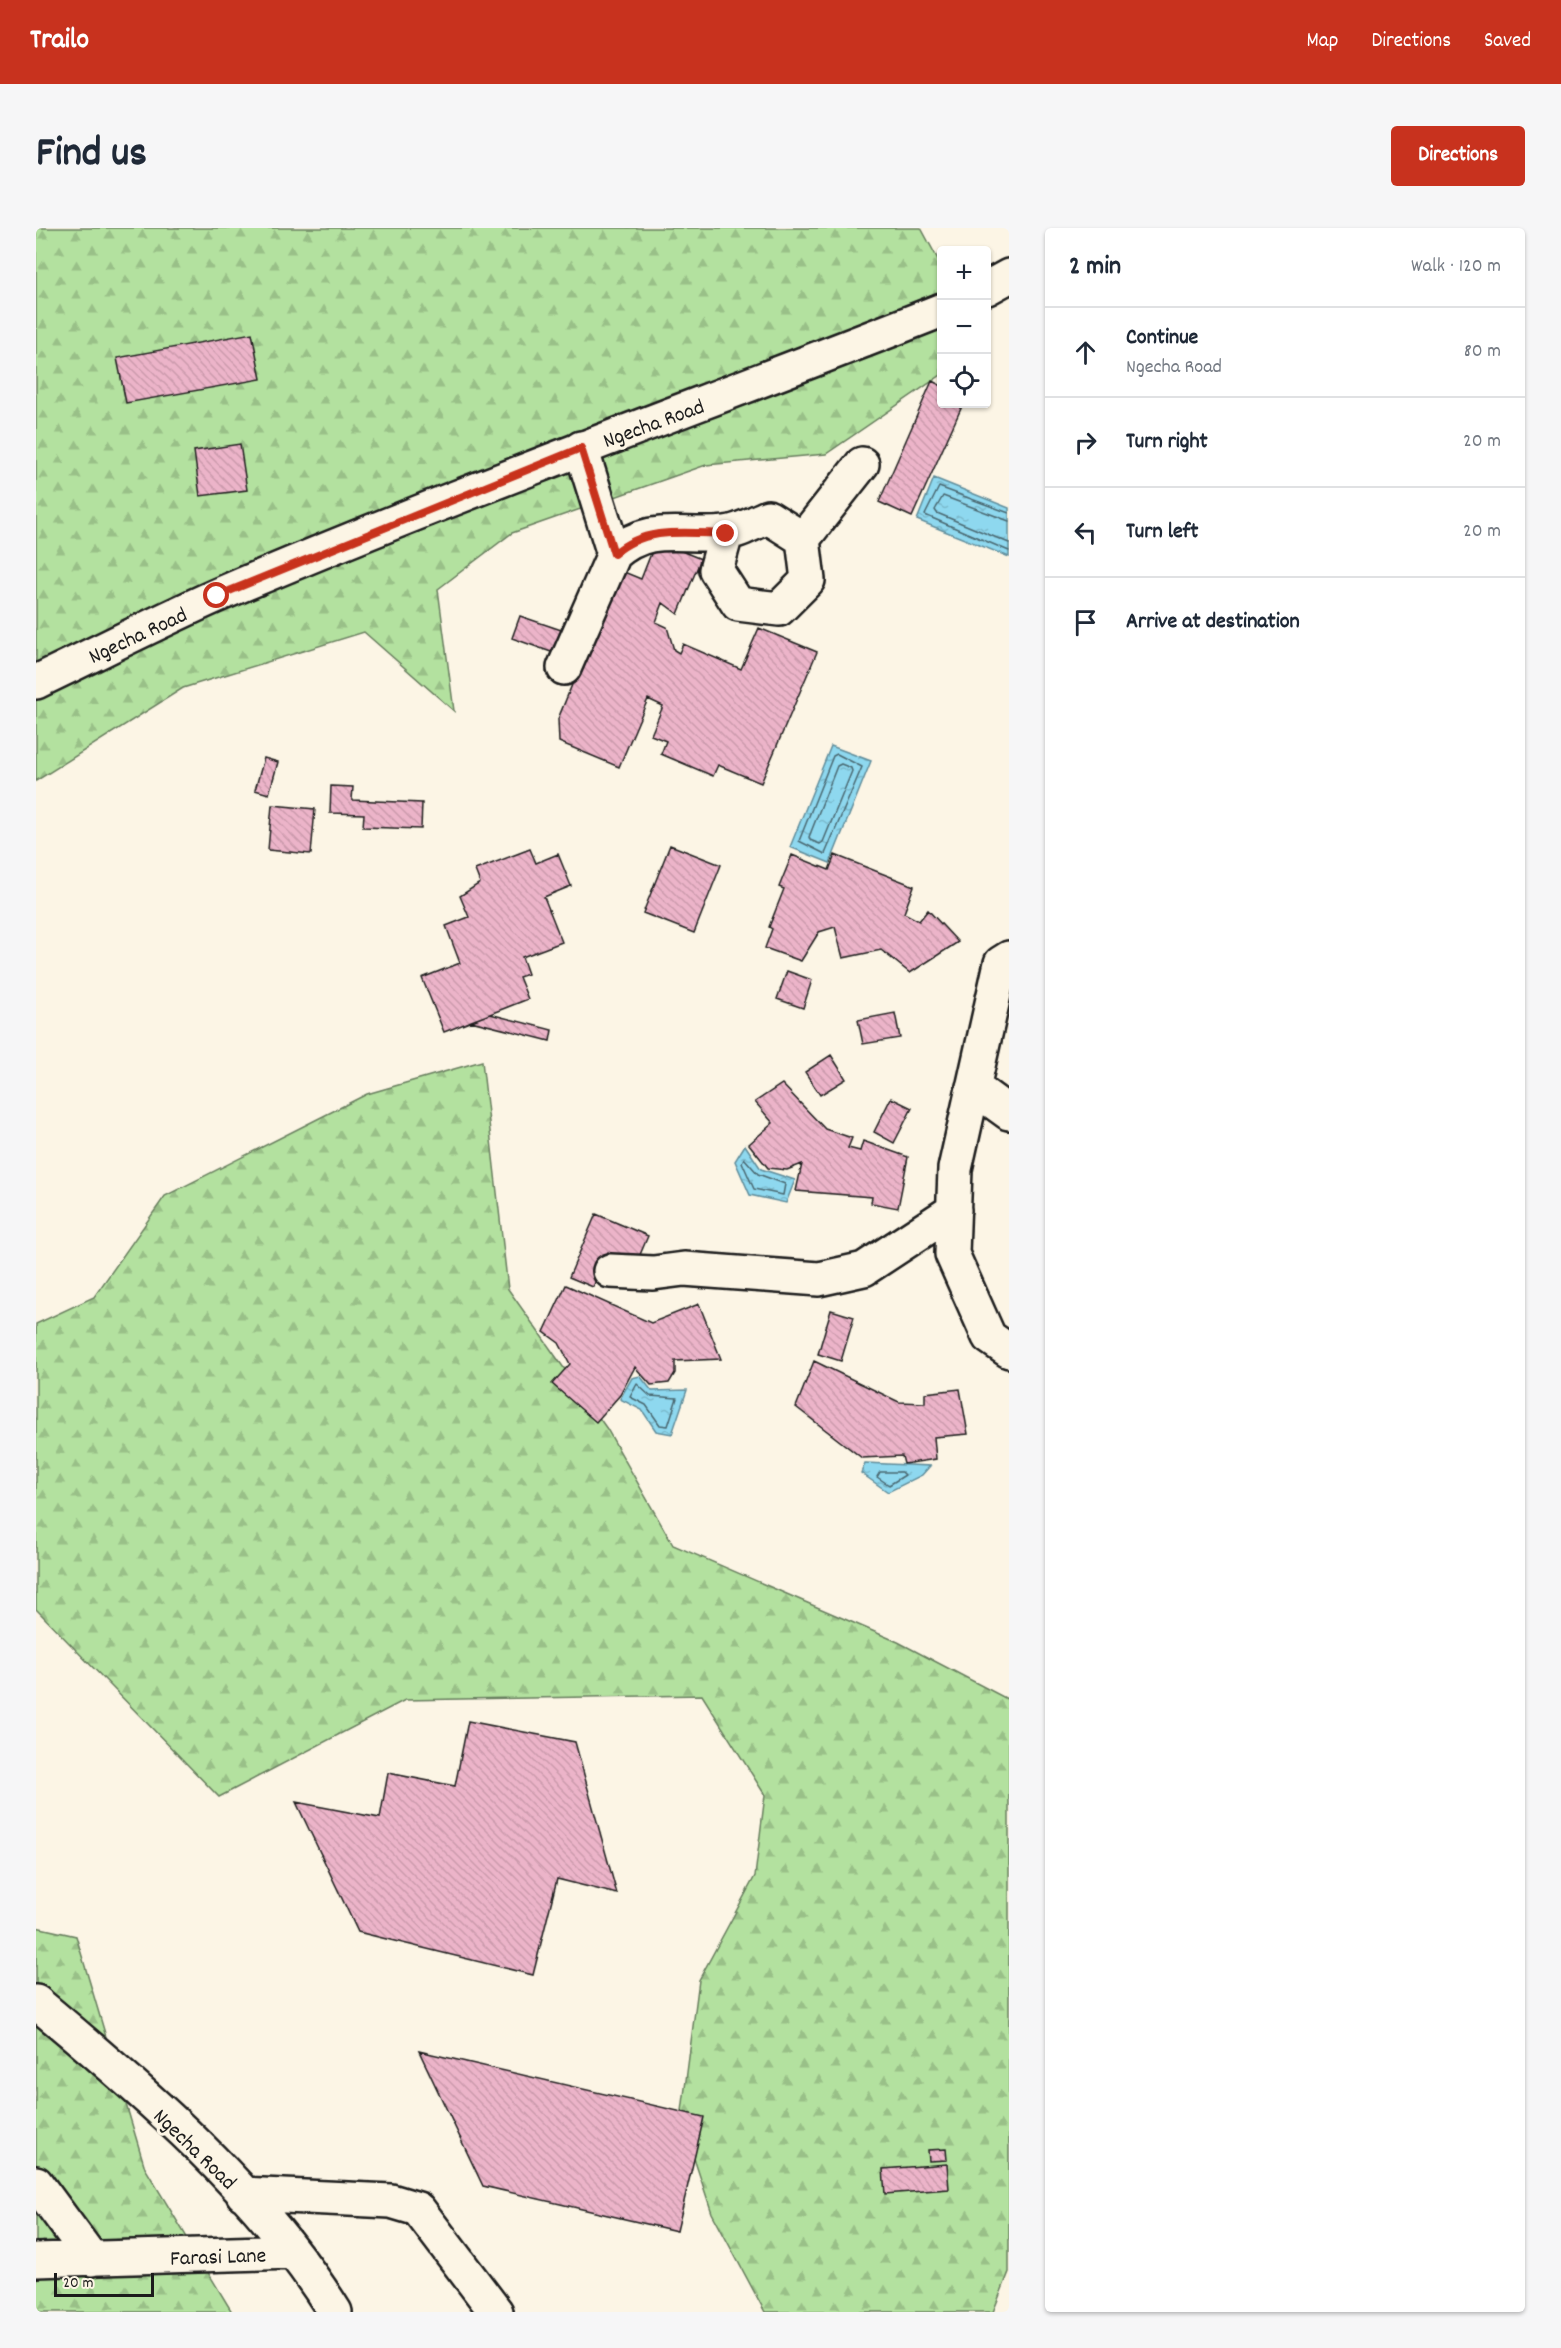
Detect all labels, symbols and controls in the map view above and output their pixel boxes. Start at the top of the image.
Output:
text: Trailo [30,22,89,62]
text: Map [1307,27,1338,57]
text: Directions [1371,27,1451,57]
text: Saved [1484,27,1531,57]
text: Find us [36,126,147,186]
button: Directions [1391,126,1525,186]
map controls [937,246,991,408]
button: + [937,246,991,300]
text: 2 min [1069,249,1121,286]
text: Walk · 120 m [1411,253,1501,281]
button: − [937,300,991,354]
text: Continue [1126,323,1198,354]
icon: ahead [1069,336,1102,369]
text: 80 m [1464,338,1501,366]
button: locate [937,354,991,408]
text: Ngecha Road [1126,354,1222,382]
street label: Ngecha Road [599,393,709,458]
icon: right [1069,426,1102,459]
text: Turn right [1126,427,1208,458]
text: 20 m [1463,428,1501,456]
icon: left [1069,516,1102,549]
text: Turn left [1126,517,1198,548]
text: 20 m [1463,518,1501,546]
route end [712,520,738,546]
route start [203,582,229,608]
street label: Ngecha Road [84,601,193,674]
icon: arrive [1069,606,1102,639]
text: Arrive at destination [1126,607,1300,638]
street label: Ngecha Road [145,2103,242,2198]
street label: Farasi Lane [170,2241,267,2276]
scale bar [54,2270,154,2298]
text: 20 m [63,2272,93,2295]

